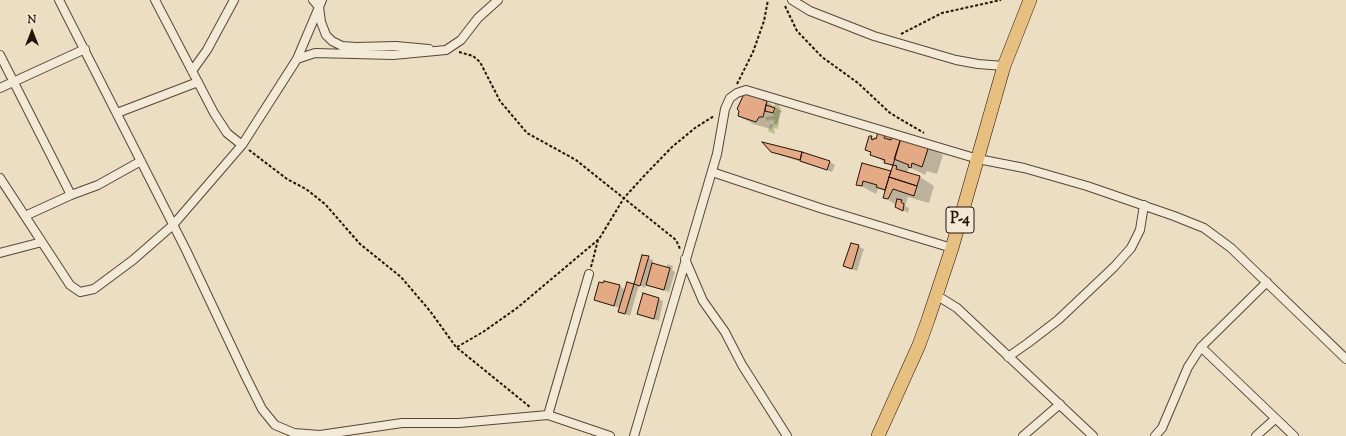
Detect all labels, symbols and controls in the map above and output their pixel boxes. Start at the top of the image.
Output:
north arrow [12,12,52,52]
text: N [28,12,36,28]
road number: P-4 [946,207,974,233]

